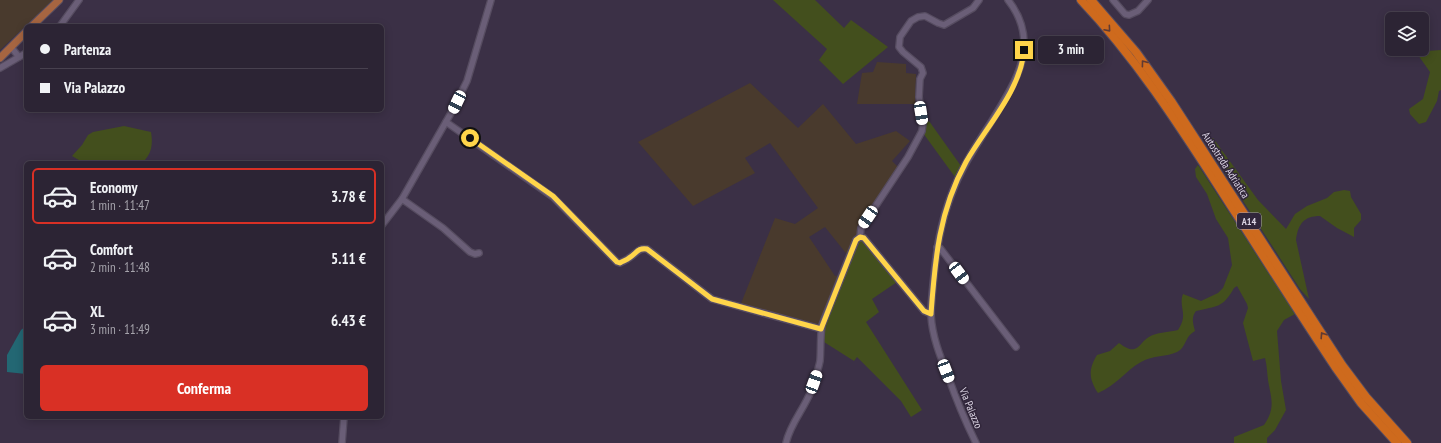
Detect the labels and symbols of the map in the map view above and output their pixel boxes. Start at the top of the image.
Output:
one-way arrow [1103,24,1110,32]
callout: 3 min [1038,36,1104,64]
route end [1015,41,1033,59]
one-way arrow [1142,60,1149,67]
car [446,89,468,115]
car [913,100,929,126]
route start [461,129,479,147]
street label: Autostrada Adriatica [1199,129,1253,201]
car [856,204,880,230]
road number: A14 [1237,213,1261,229]
car [947,260,971,286]
one-way arrow [1320,332,1328,339]
car [936,358,956,384]
car [804,369,824,395]
street label: Via Palazzo [956,385,986,431]

